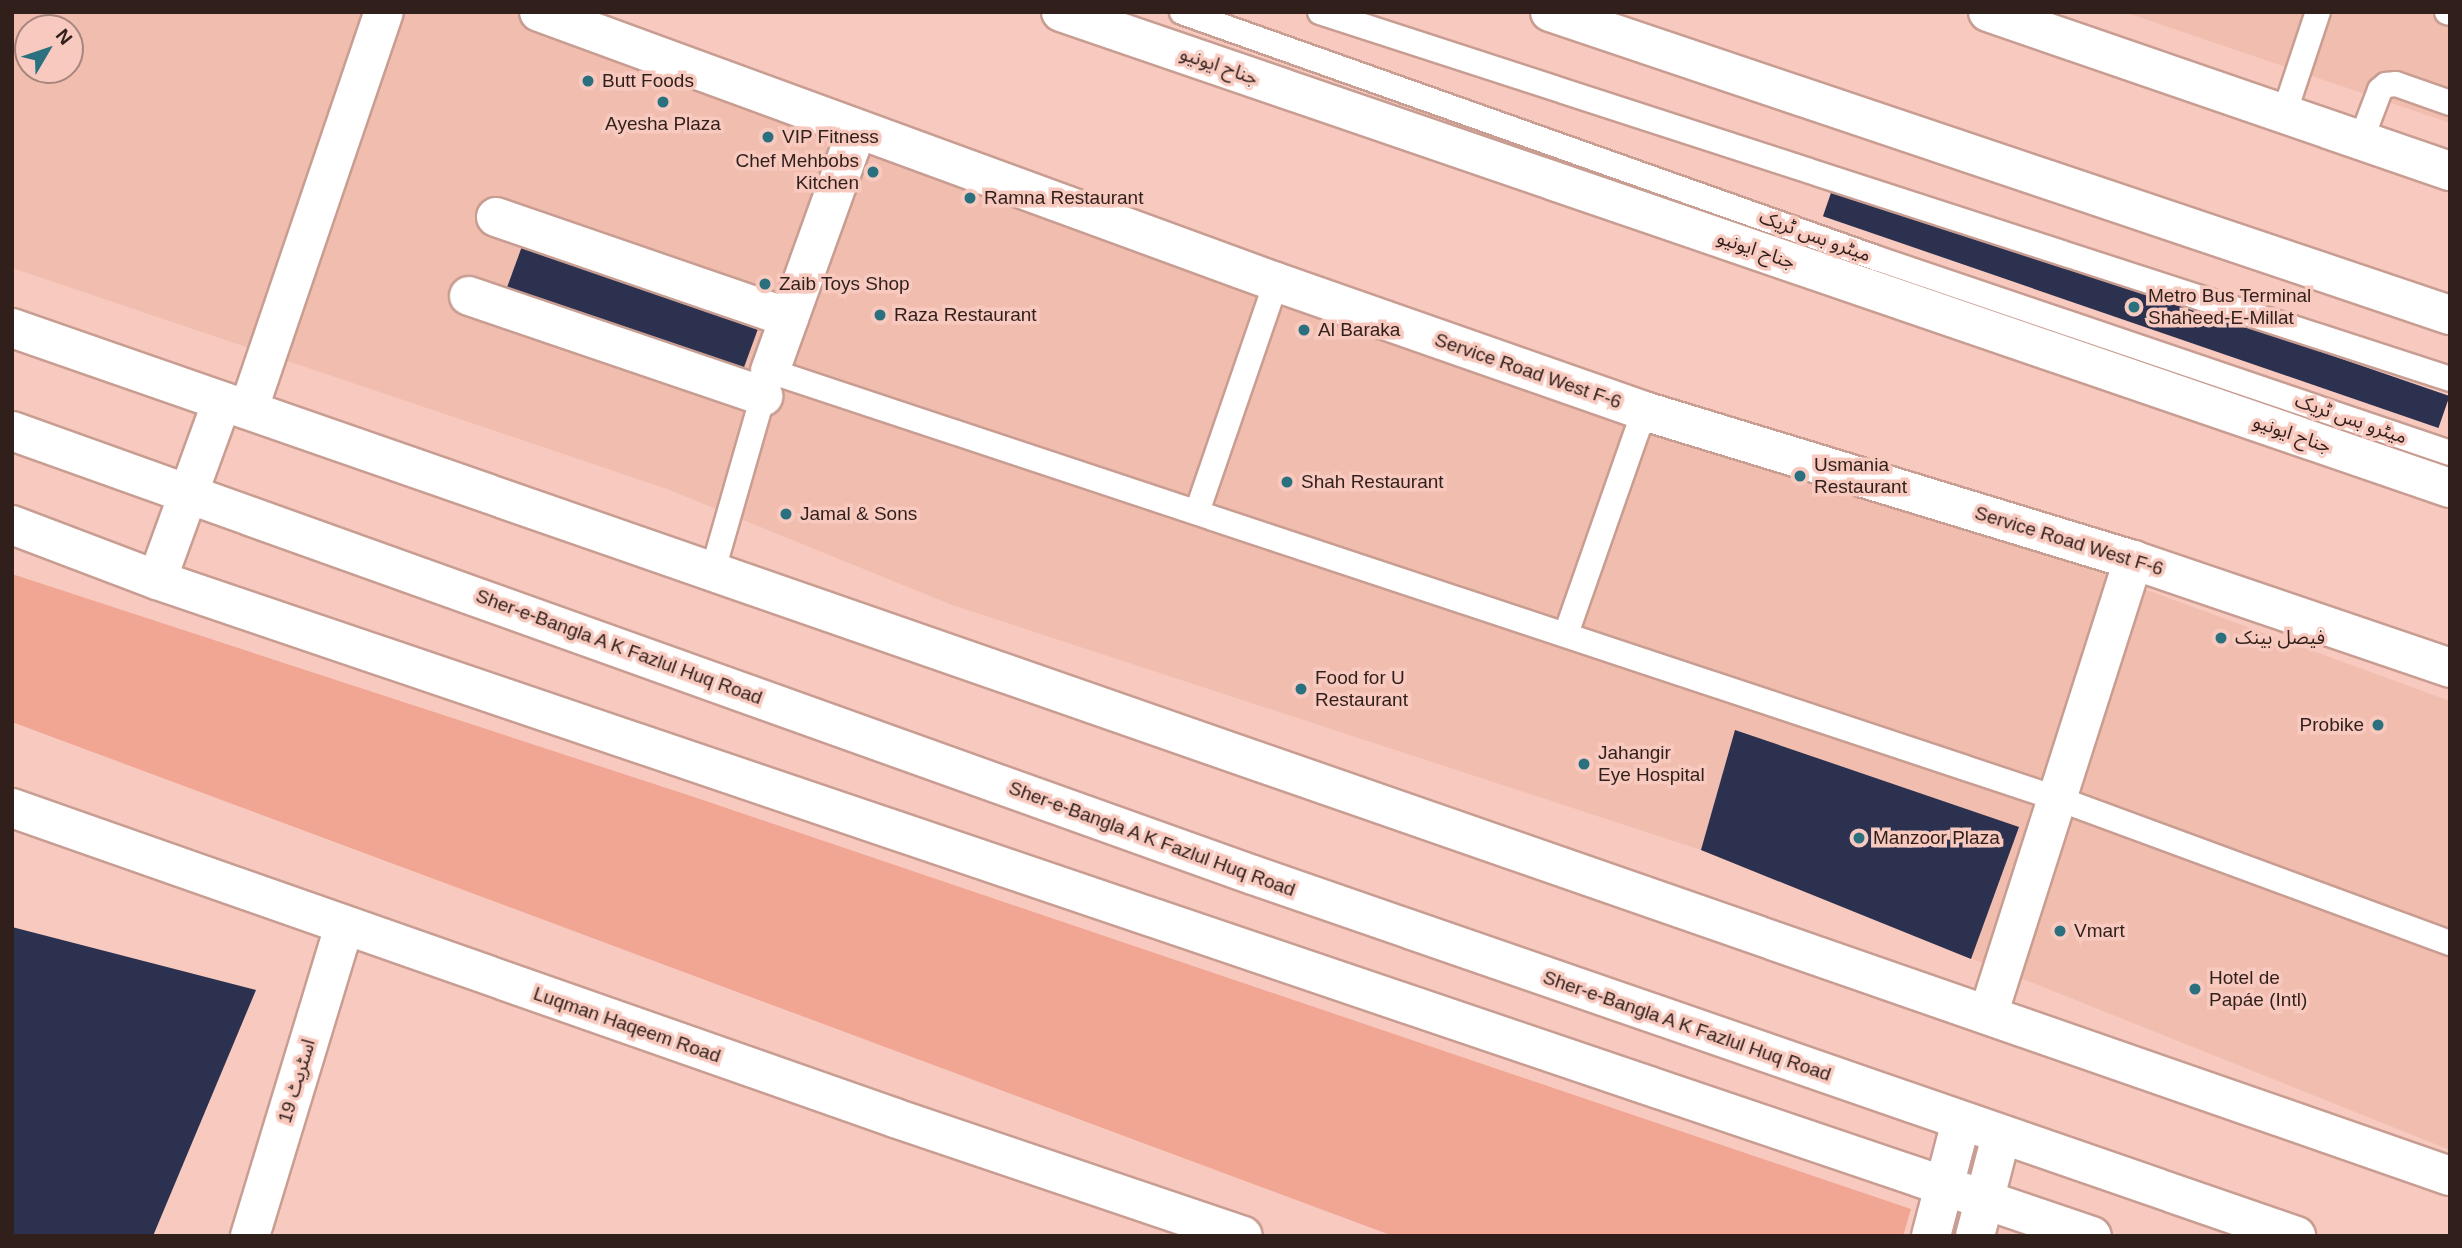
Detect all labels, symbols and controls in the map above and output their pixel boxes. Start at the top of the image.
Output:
north arrow [14,14,84,84]
text: N [52,25,77,49]
street label: جناح ایونیو [1177,42,1261,90]
place label: Butt Foods [602,70,694,92]
marker: Butt Foods [580,73,596,89]
marker: Ayesha Plaza [655,94,671,110]
place label: Ayesha Plaza [605,113,721,135]
place label: VIP Fitness [782,126,879,148]
marker: VIP Fitness [760,129,776,145]
place label: Chef Mehbobs Kitchen [735,150,859,194]
marker: Chef Mehbobs Kitchen [865,164,881,180]
place label: Ramna Restaurant [984,187,1143,209]
marker: Ramna Restaurant [962,190,978,206]
street label: میٹرو بس ٹریک [1756,205,1874,267]
street label: جناح ایونیو [1714,226,1798,274]
place label: Zaib Toys Shop [779,273,910,295]
marker: Zaib Toys Shop [757,276,773,292]
place label: Metro Bus Terminal Shaheed-E-Millat [2148,285,2312,329]
marker: Metro Bus Terminal Shaheed-E-Millat [2126,299,2142,315]
place label: Raza Restaurant [894,304,1037,326]
marker: Raza Restaurant [872,307,888,323]
place label: Al Baraka [1318,319,1400,341]
marker: Al Baraka [1296,322,1312,338]
street label: Service Road West F-6 [1432,328,1624,414]
street label: میٹرو بس ٹریک [2292,389,2410,449]
street label: جناح ایونیو [2250,410,2334,458]
place label: Usmania Restaurant [1814,454,1907,498]
marker: Usmania Restaurant [1792,468,1808,484]
place label: Shah Restaurant [1301,471,1444,493]
marker: Shah Restaurant [1279,474,1295,490]
street label: Service Road West F-6 [1972,501,2166,581]
place label: Jamal & Sons [800,503,917,525]
marker: Jamal & Sons [778,506,794,522]
street label: Sher-e-Bangla A K Fazlul Huq Road [472,584,766,710]
place label: فیصل بینک [2235,627,2325,649]
marker: فیصل بینک [2213,630,2229,646]
place label: Food for U Restaurant [1315,667,1408,711]
marker: Food for U Restaurant [1293,681,1309,697]
place label: Probike [2300,714,2364,736]
marker: Probike [2370,717,2386,733]
place label: Jahangir Eye Hospital [1598,742,1705,786]
marker: Jahangir Eye Hospital [1576,756,1592,772]
street label: Sher-e-Bangla A K Fazlul Huq Road [1005,776,1299,902]
place label: Manzoor Plaza [1873,827,2000,849]
marker: Manzoor Plaza [1851,830,1867,846]
place label: Vmart [2074,920,2125,942]
marker: Vmart [2052,923,2068,939]
street label: Sher-e-Bangla A K Fazlul Huq Road [1539,966,1835,1086]
place label: Hotel de Papáe (Intl) [2209,967,2307,1011]
marker: Hotel de Papáe (Intl) [2187,981,2203,997]
street label: Luqman Haqeem Road [530,982,724,1068]
street label: اسٹریٹ 19 [273,1036,321,1126]

